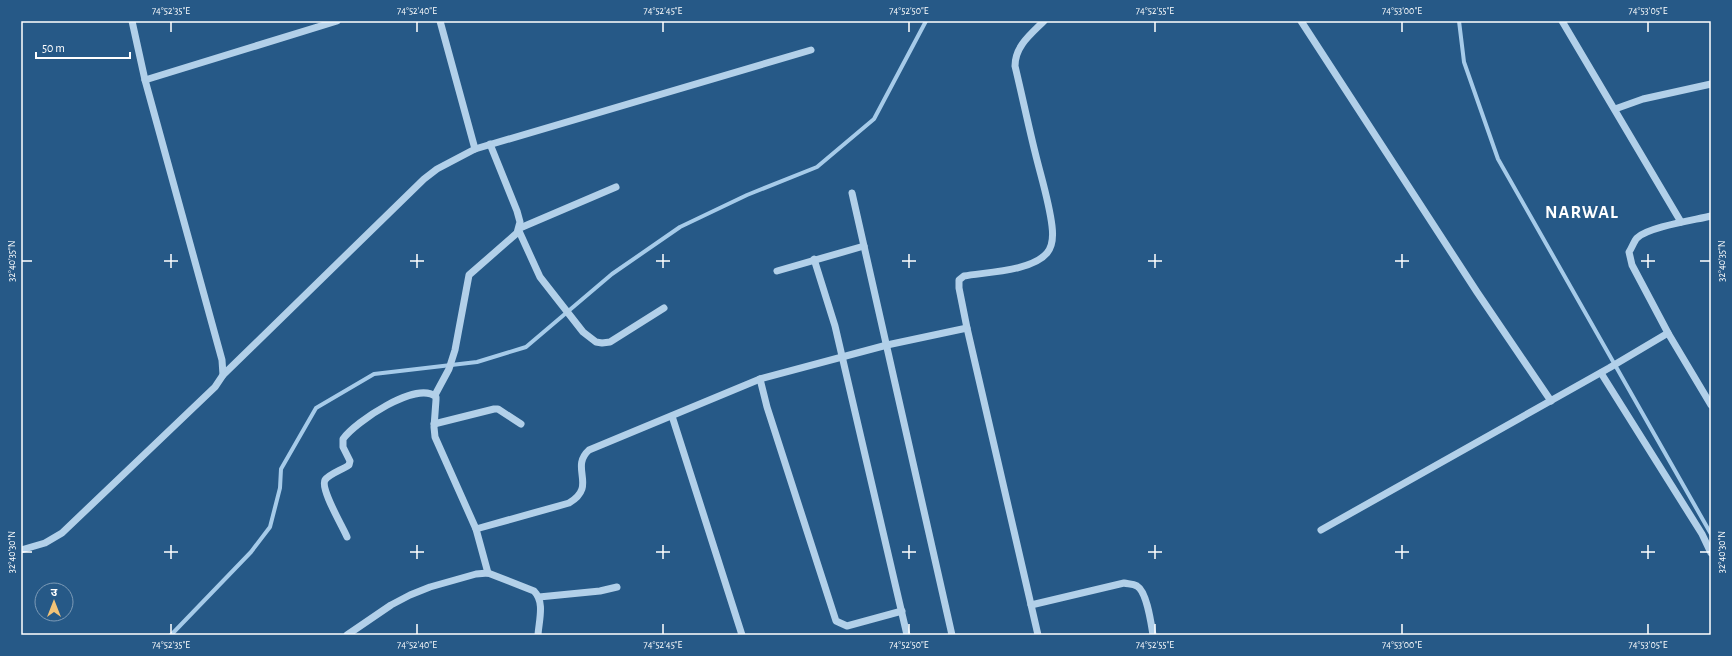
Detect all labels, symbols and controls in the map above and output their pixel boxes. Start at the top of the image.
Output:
text: 74°52'35"E [152,6,190,16]
text: 74°52'40"E [397,6,437,16]
text: 74°52'45"E [644,6,683,16]
text: 74°52'50"E [889,6,929,16]
text: 74°52'55"E [1136,6,1174,16]
text: 74°53'00"E [1382,6,1422,16]
text: 74°53'05"E [1629,6,1668,16]
scale bar [36,34,130,60]
text: 50 m [42,42,65,54]
district label: NARWAL [1545,204,1619,222]
text: 32°40'35"N [7,240,17,282]
text: 32°40'35"N [1717,240,1727,282]
text: 32°40'30"N [7,531,17,573]
text: 32°40'30"N [1717,531,1727,573]
north arrow [34,582,74,622]
text: उ [51,587,58,598]
text: 74°52'35"E [152,640,190,650]
text: 74°52'40"E [397,640,437,650]
text: 74°52'45"E [644,640,683,650]
text: 74°52'50"E [889,640,929,650]
text: 74°52'55"E [1136,640,1174,650]
text: 74°53'00"E [1382,640,1422,650]
text: 74°53'05"E [1629,640,1668,650]

